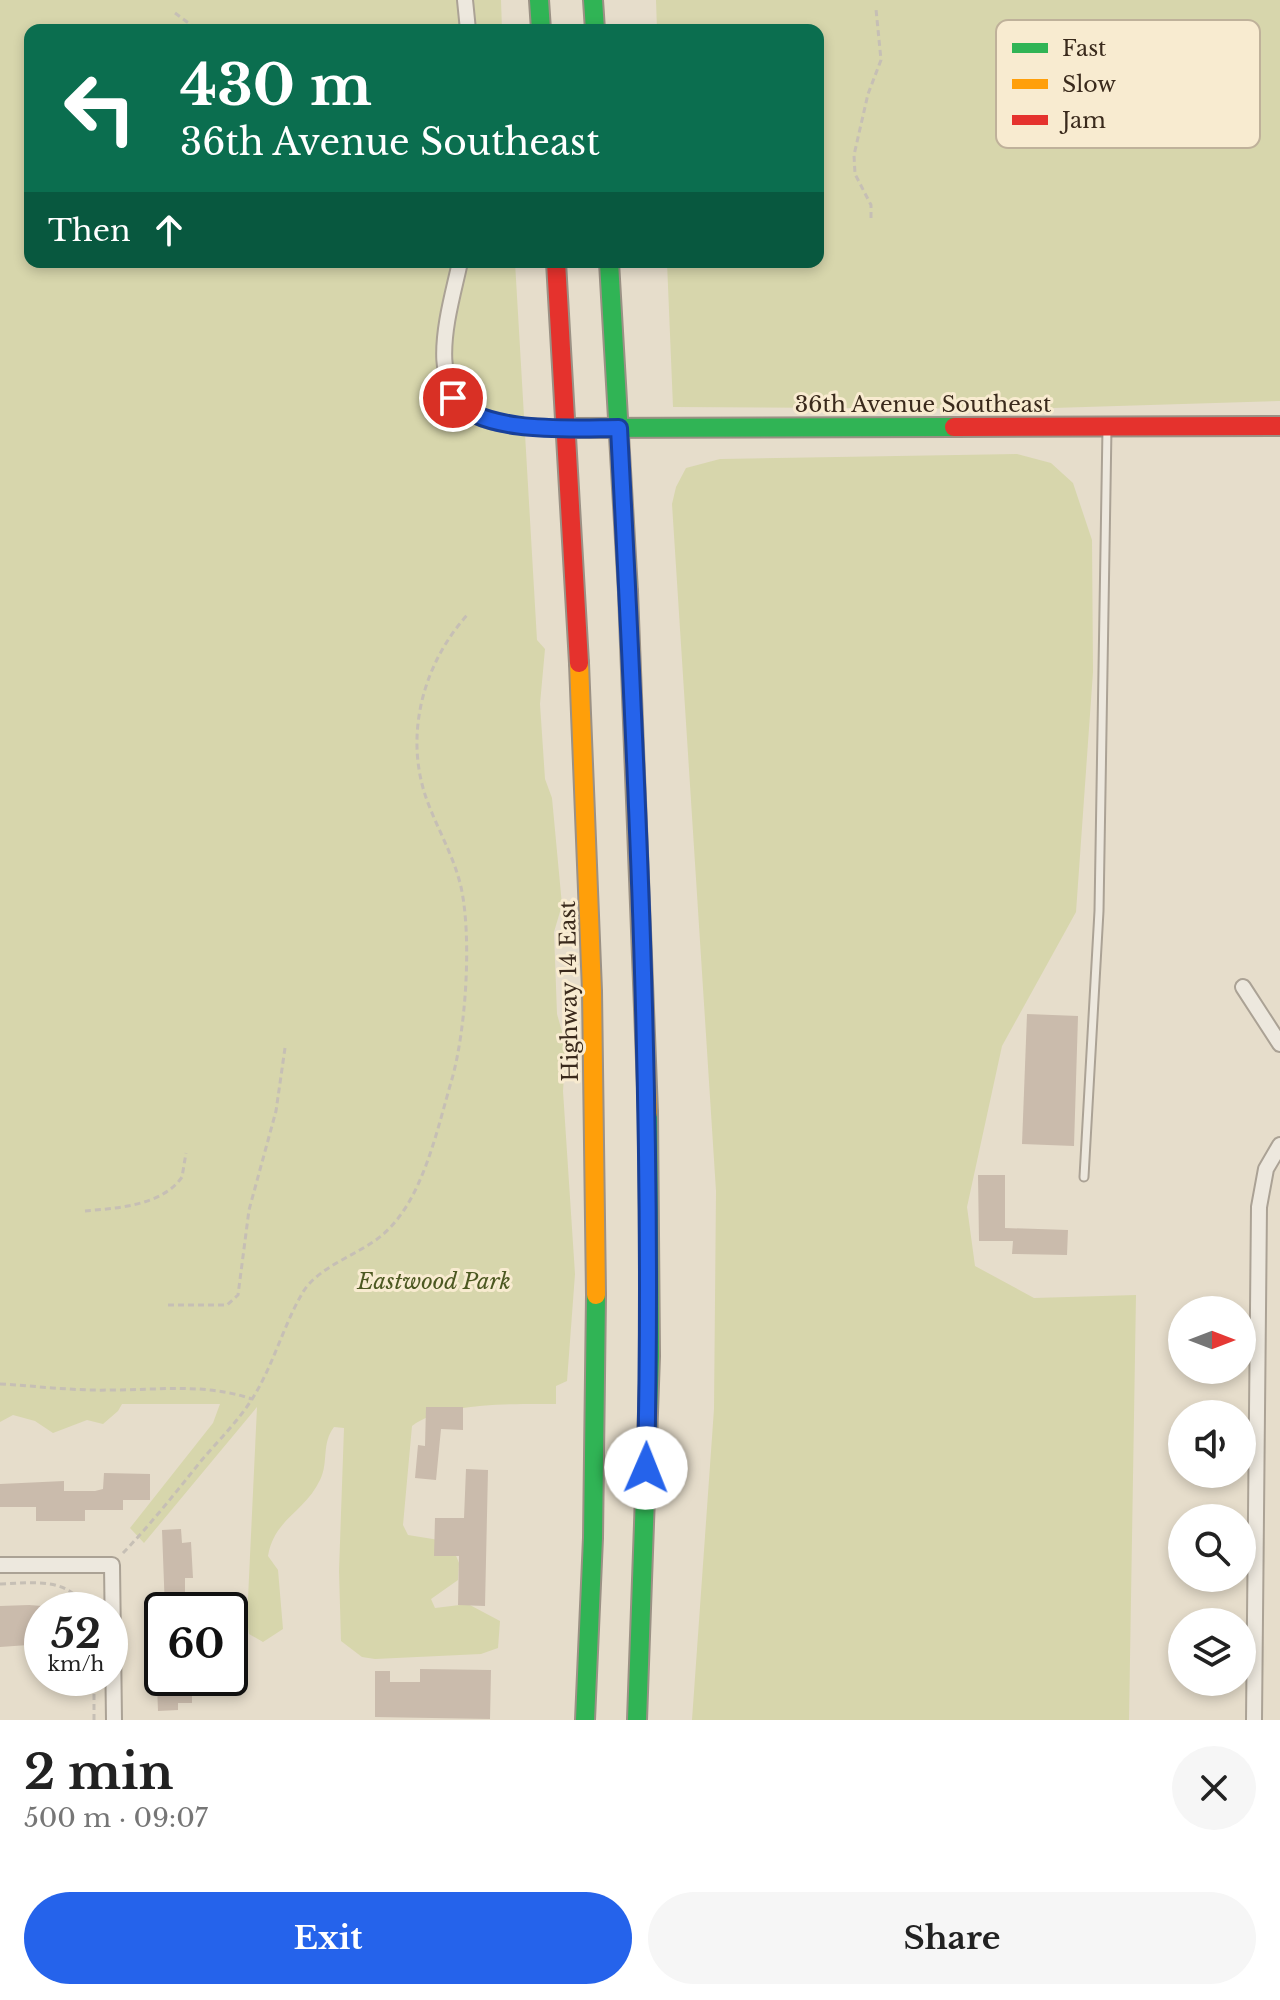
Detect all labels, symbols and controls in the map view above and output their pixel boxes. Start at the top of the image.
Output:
legend [996,20,1260,148]
text: Fast [1062,35,1107,62]
text: 430 m [180,51,372,120]
icon: left [48,56,152,160]
text: Slow [1062,71,1116,98]
text: Jam [1059,107,1106,134]
text: 36th Avenue Southeast [180,120,600,165]
icon: ahead [147,208,191,252]
text: Then [48,212,131,249]
pin [419,364,487,432]
icon: arrive [431,376,475,420]
street label: 36th Avenue Southeast [795,391,1052,418]
street label: Highway 14 East [554,900,584,1082]
park label: Eastwood Park [356,1268,511,1295]
north arrow [1168,1296,1256,1384]
map controls [1168,1296,1256,1696]
button: sound [1168,1400,1256,1488]
position arrow [604,1426,688,1510]
button: search [1168,1504,1256,1592]
speed limit sign: 60 [144,1592,248,1696]
button: layers [1168,1608,1256,1696]
text: 52 [51,1609,101,1659]
text: km/h [48,1652,104,1676]
text: 2 min [24,1742,173,1802]
button: close [1172,1746,1256,1830]
text: 500 m · 09:07 [24,1802,208,1834]
button: Exit [24,1892,632,1984]
button: Share [648,1892,1256,1984]

